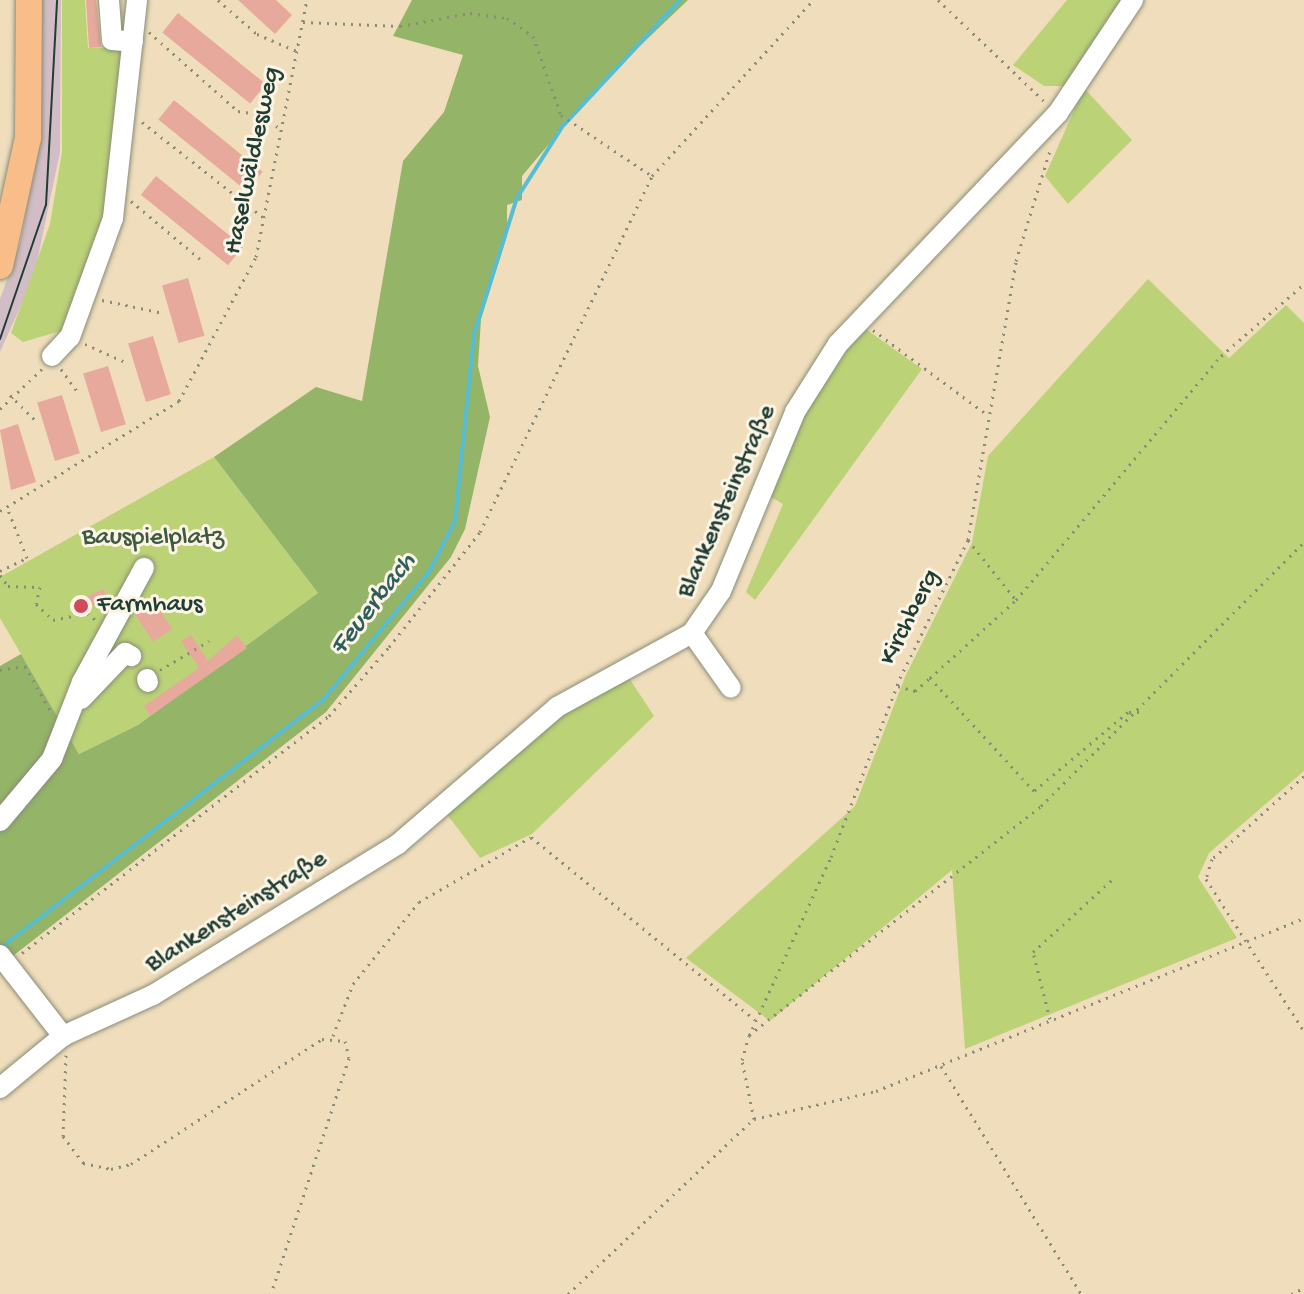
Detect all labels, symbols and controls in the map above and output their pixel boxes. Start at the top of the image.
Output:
street label: Haselwäldlesweg [219,65,289,257]
street label: Blankensteinstraße [671,401,785,603]
park label: Bauspielplatz [82,523,224,555]
water label: Feuerbach [323,547,425,663]
street label: Kirchberg [874,565,948,671]
place label: Farmhaus [97,590,203,622]
marker: Farmhaus [72,597,90,615]
street label: Blankensteinstraße [141,845,333,981]

